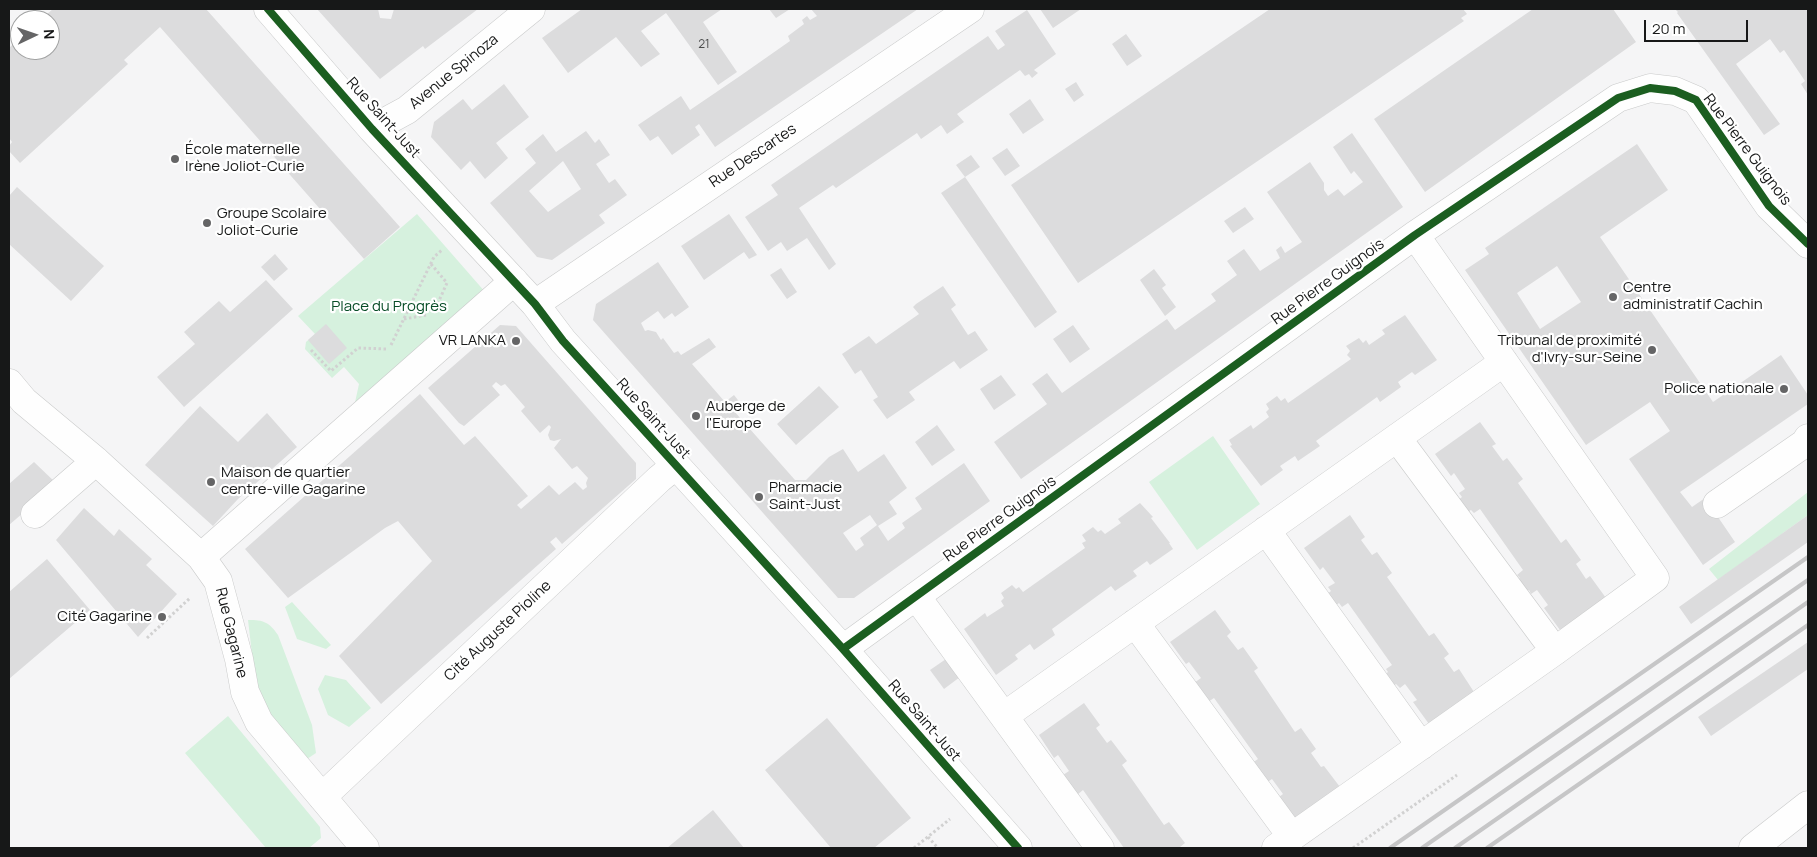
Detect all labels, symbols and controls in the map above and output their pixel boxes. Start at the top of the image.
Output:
north arrow [10,10,60,60]
scale bar [1647,10,1751,42]
text: 20 m [1652,18,1685,39]
text: N [40,29,59,40]
street label: Avenue Spinoza [406,31,502,113]
house number: 21 [698,38,710,52]
street label: Rue Saint-Just [342,74,424,162]
street label: Rue Pierre Guignois [1699,91,1795,209]
street label: Rue Descartes [706,120,800,192]
place label: École maternelle Irène Joliot-Curie [185,141,304,176]
marker: École maternelle Irène Joliot-Curie [169,153,181,165]
place label: Groupe Scolaire Joliot-Curie [217,205,327,240]
marker: Groupe Scolaire Joliot-Curie [201,217,213,229]
street label: Rue Pierre Guignois [1268,235,1388,329]
place label: Centre administratif Cachin [1623,279,1763,314]
marker: Centre administratif Cachin [1607,291,1619,303]
park label: Place du Progrès [331,298,447,316]
place label: VR LANKA [439,332,506,350]
place label: Tribunal de proximité d'Ivry-sur-Seine [1497,332,1642,367]
marker: VR LANKA [510,335,522,347]
marker: Tribunal de proximité d'Ivry-sur-Seine [1646,344,1658,356]
street label: Rue Saint-Just [612,375,694,463]
place label: Police nationale [1664,380,1774,398]
marker: Police nationale [1778,383,1790,395]
place label: Auberge de l'Europe [706,398,785,433]
marker: Auberge de l'Europe [690,410,702,422]
place label: Maison de quartier centre-ville Gagarine [221,464,365,499]
street label: Rue Pierre Guignois [940,472,1060,566]
marker: Maison de quartier centre-ville Gagarine [205,476,217,488]
place label: Pharmacie Saint-Just [769,479,842,514]
marker: Pharmacie Saint-Just [753,491,765,503]
street label: Cité Auguste Pioline [441,577,555,685]
street label: Rue Gagarine [211,586,251,680]
place label: Cité Gagarine [57,608,152,626]
marker: Cité Gagarine [156,611,168,623]
street label: Rue Saint-Just [884,677,964,765]

